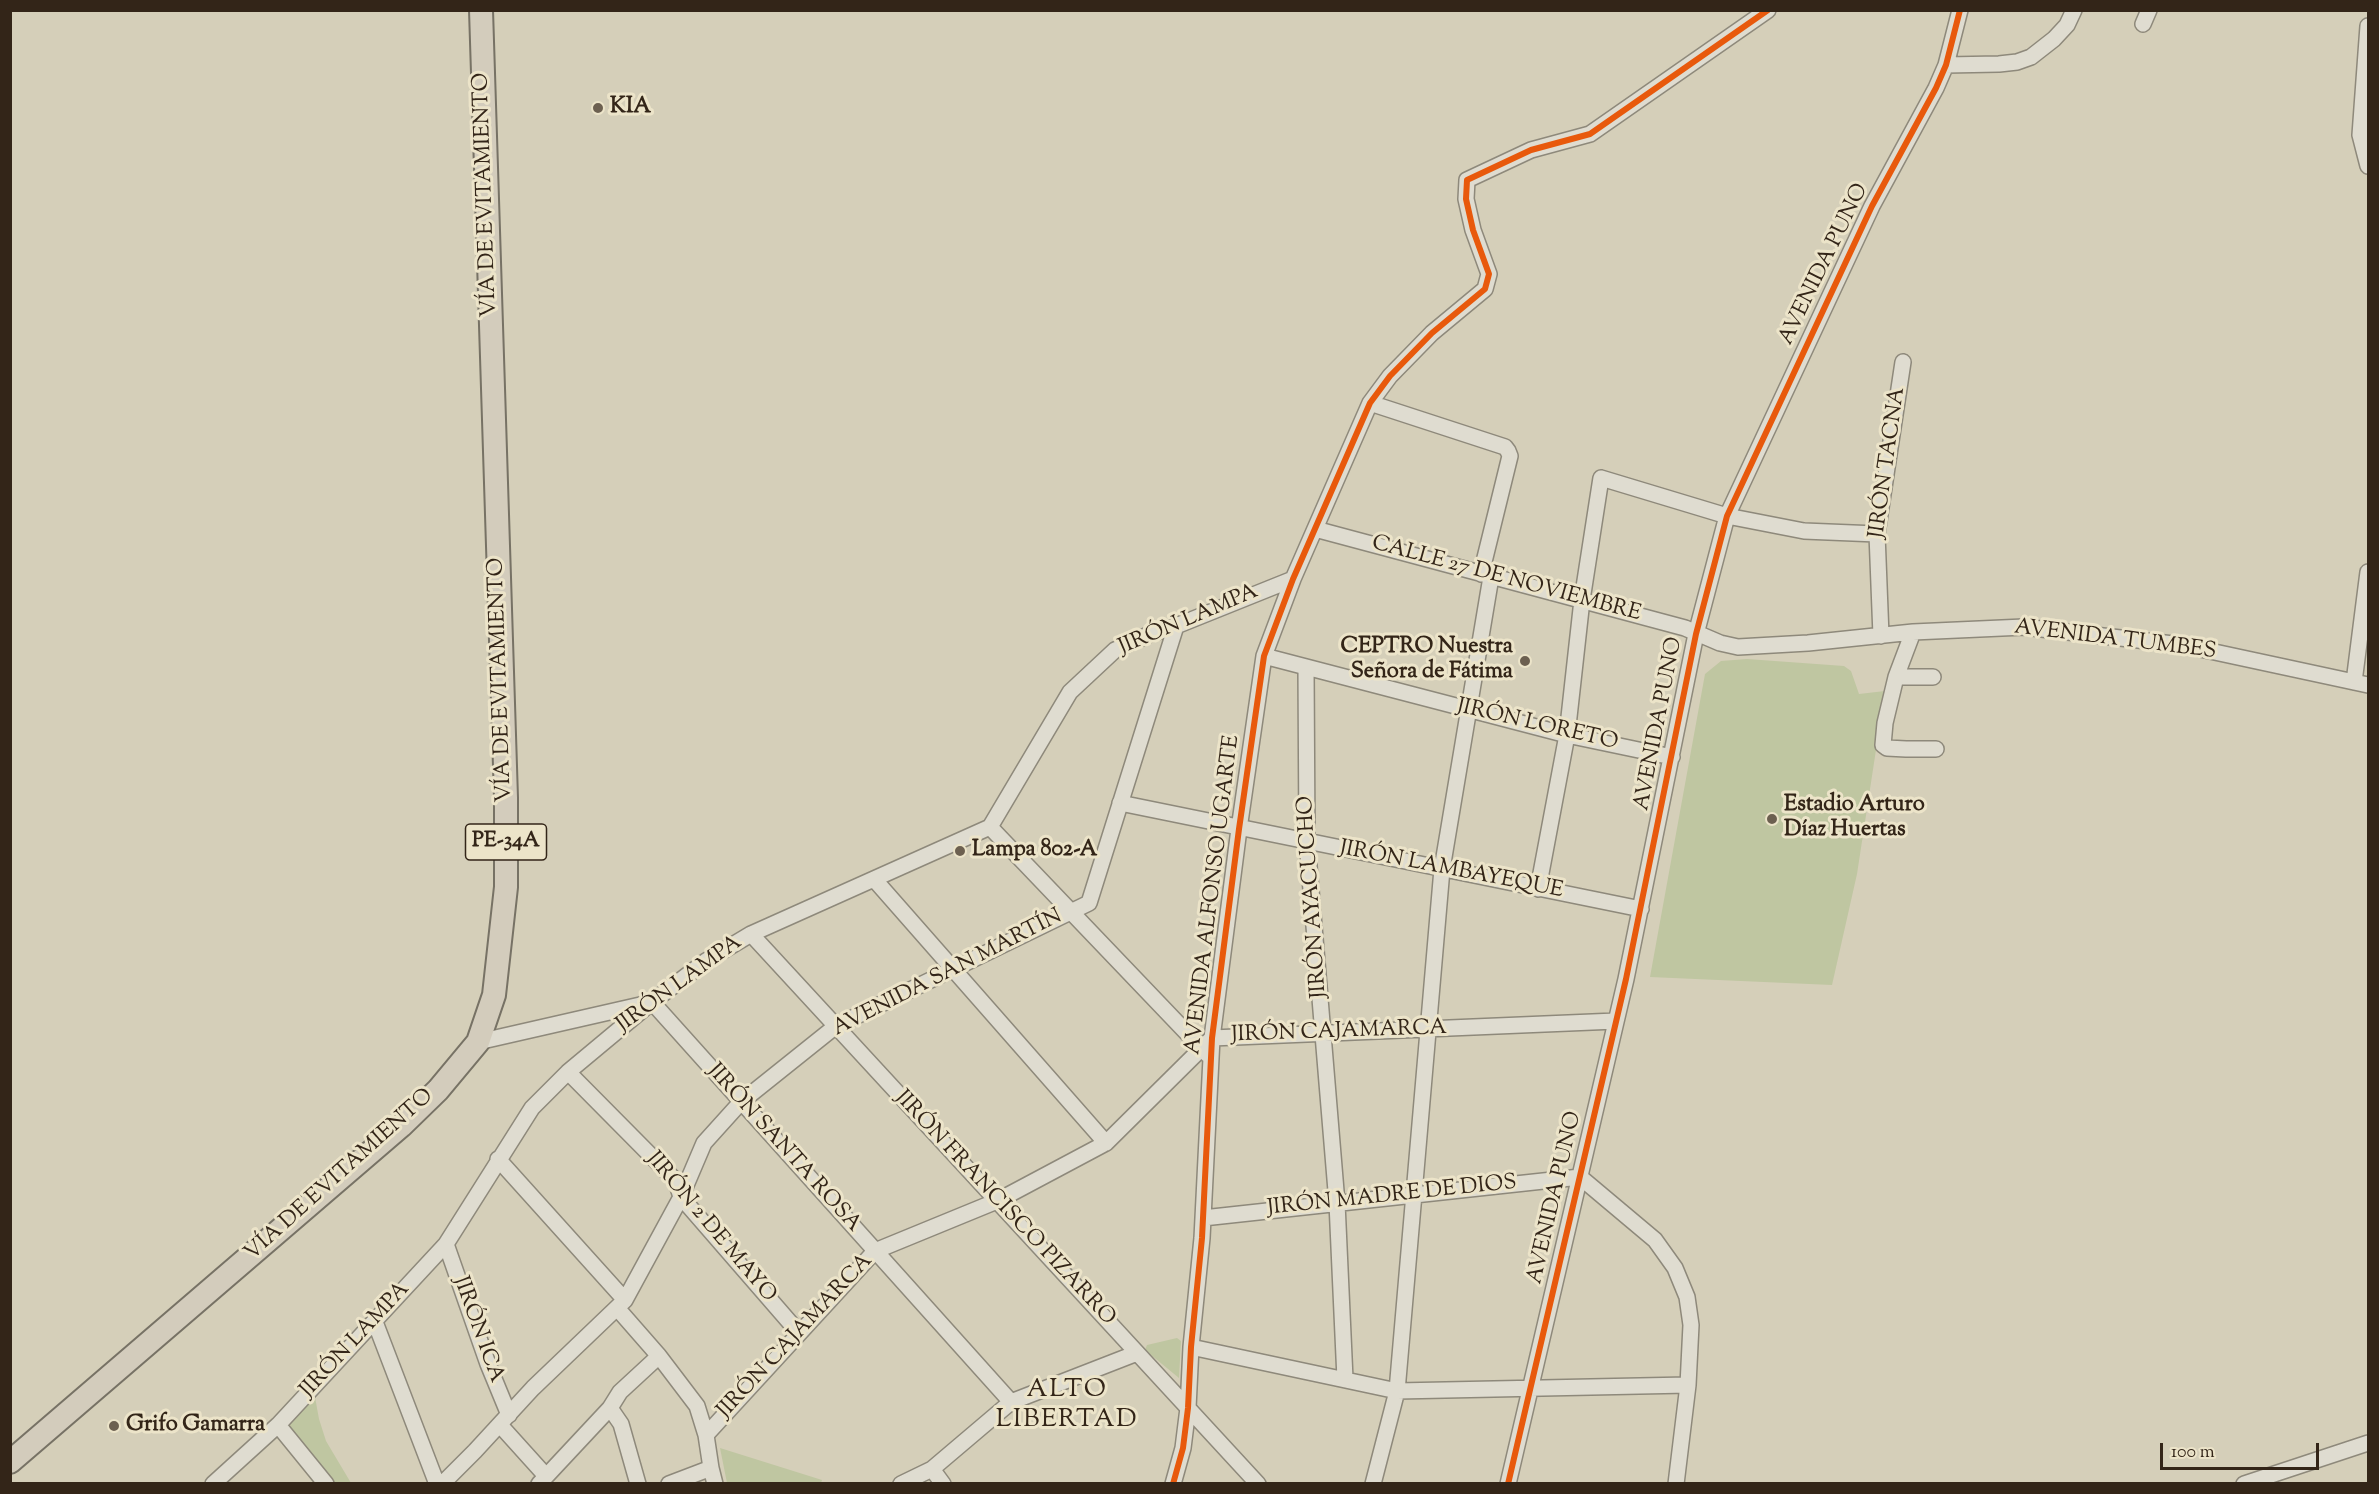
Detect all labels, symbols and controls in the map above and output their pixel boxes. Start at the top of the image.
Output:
street label: VÍA DE EVITAMIENTO [470,72,504,318]
place label: KIA [610,95,651,121]
marker: KIA [591,101,605,115]
street label: AVENIDA PUNO [1775,180,1875,350]
street label: JIRÓN TACNA [1865,386,1913,540]
street label: CALLE 27 DE NOVIEMBRE [1368,531,1644,629]
street label: VÍA DE EVITAMIENTO [485,557,519,803]
street label: JIRÓN LAMPA [1115,580,1263,662]
street label: AVENIDA TUMBES [2012,616,2218,666]
place label: CEPTRO Nuestra Señora de Fátima [1341,635,1513,686]
street label: AVENIDA PUNO [1630,635,1690,813]
marker: CEPTRO Nuestra Señora de Fátima [1518,654,1532,668]
street label: JIRÓN LORETO [1454,695,1620,757]
street label: AVENIDA ALFONSO UGARTE [1181,734,1247,1056]
place label: Estadio Arturo Díaz Huertas [1784,793,1925,844]
street label: JIRÓN AYACUCHO [1294,795,1334,999]
marker: Estadio Arturo Díaz Huertas [1765,812,1779,826]
road number: PE-34A [466,824,546,860]
street label: JIRÓN LAMBAYEQUE [1337,836,1565,906]
place label: Lampa 802-A [972,838,1097,864]
marker: Lampa 802-A [953,844,967,858]
street label: AVENIDA SAN MARTÍN [829,905,1067,1043]
street label: JIRÓN LAMPA [612,931,748,1039]
street label: JIRÓN CAJAMARCA [1231,1016,1447,1050]
street label: JIRÓN SANTA ROSA [700,1059,866,1239]
street label: VÍA DE EVITAMIENTO [240,1084,440,1268]
street label: JIRÓN FRANCISCO PIZARRO [888,1086,1120,1332]
street label: AVENIDA PUNO [1523,1109,1589,1287]
street label: JIRÓN 2 DE MAYO [639,1147,781,1309]
street label: JIRÓN MADRE DE DIOS [1266,1171,1518,1223]
street label: JIRÓN CAJAMARCA [713,1249,879,1425]
street label: JIRÓN ICA [446,1273,508,1387]
street label: JIRÓN LAMPA [296,1278,416,1404]
district label: ALTO LIBERTAD [996,1376,1138,1438]
place label: Grifo Gamarra [126,1413,265,1439]
marker: Grifo Gamarra [107,1419,121,1433]
scale bar [2163,1431,2322,1469]
text: 100 m [2171,1440,2215,1466]

